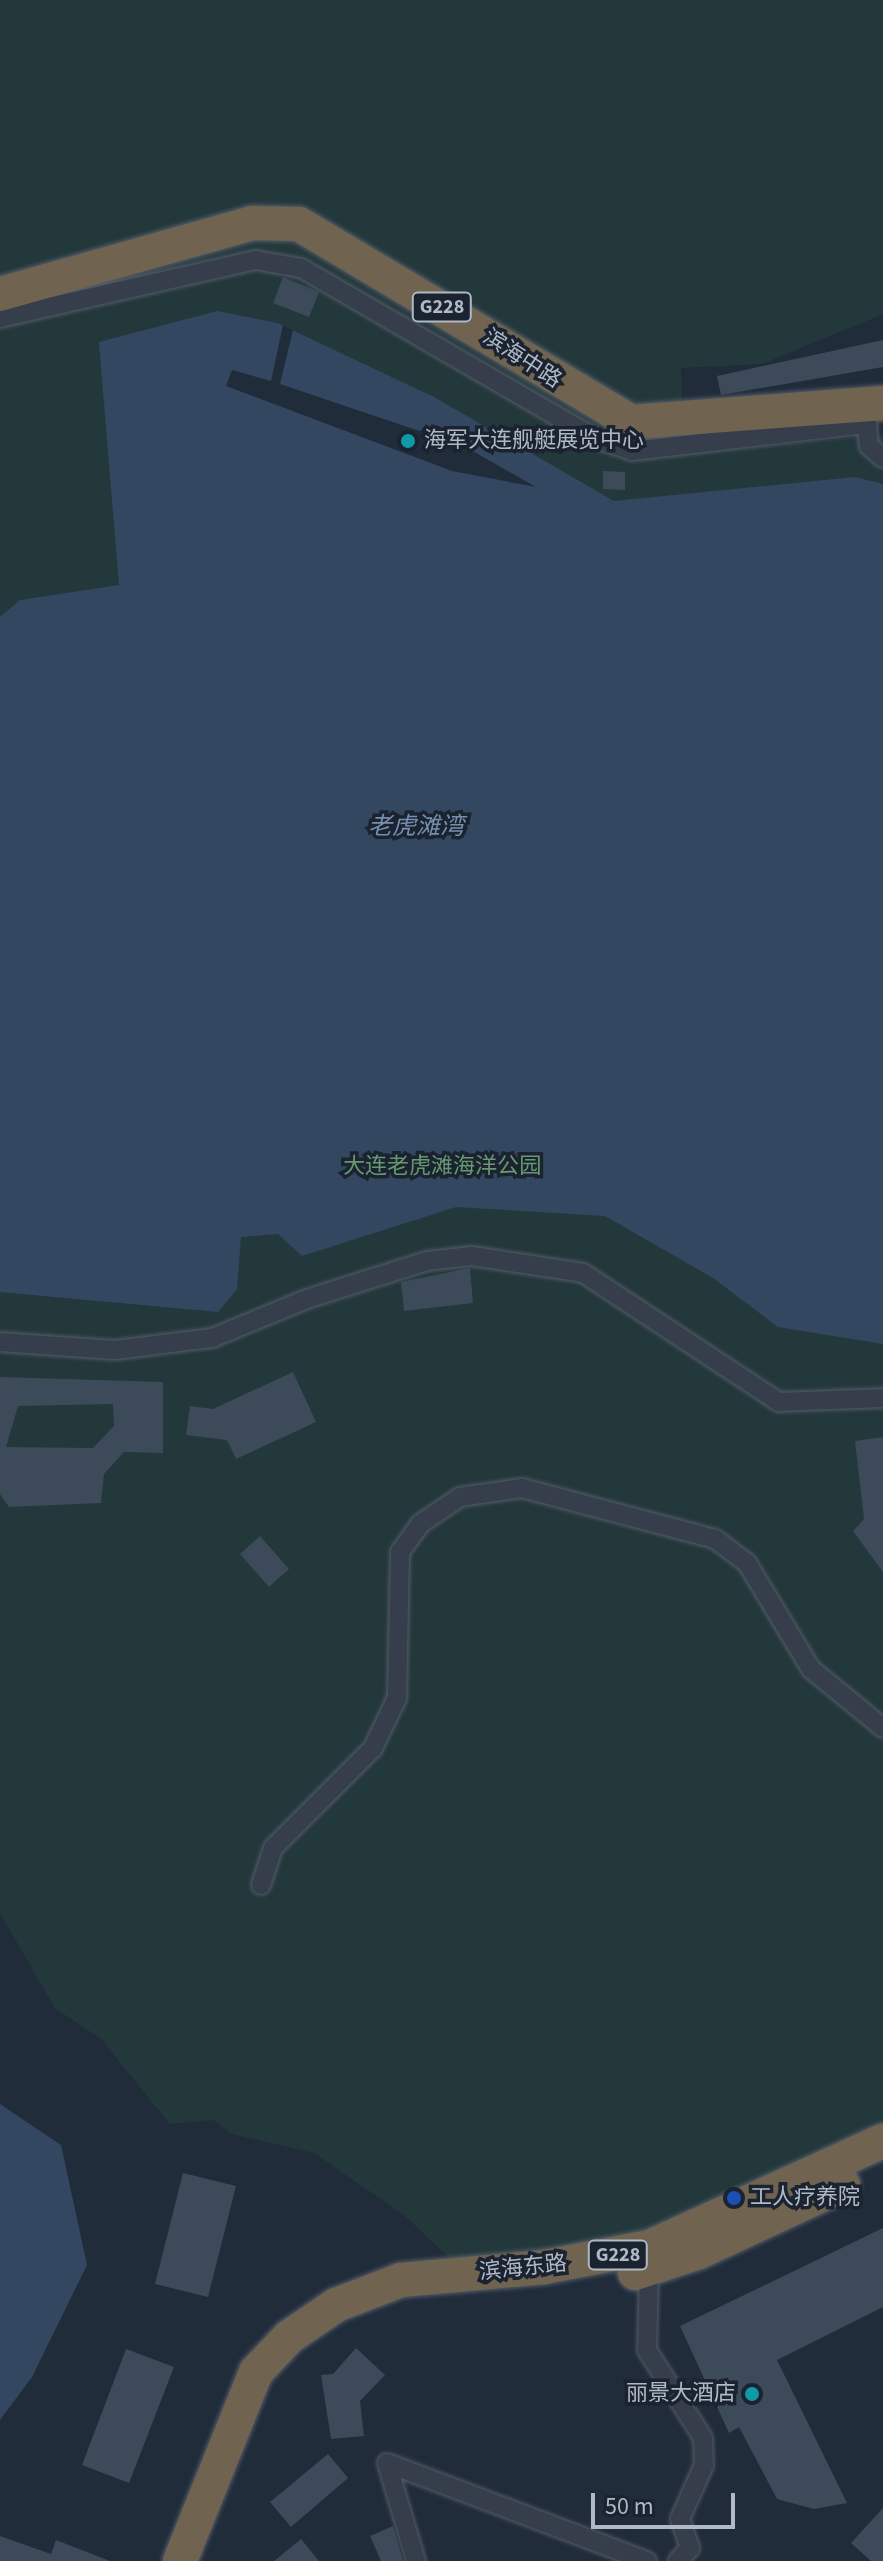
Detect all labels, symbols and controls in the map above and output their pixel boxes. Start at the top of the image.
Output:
road number: G228 [410,291,474,323]
street label: 滨海中路 [478,324,566,394]
place label: 海军大连舰艇展览中心 [424,428,644,454]
marker: 海军大连舰艇展览中心 [399,432,417,450]
water label: 老虎滩湾 [368,813,464,841]
park label: 大连老虎滩海洋公园 [343,1154,541,1180]
place label: 工人疗养院 [750,2185,860,2211]
marker: 工人疗养院 [725,2189,743,2207]
road number: G228 [586,2239,650,2271]
street label: 滨海东路 [478,2250,568,2286]
place label: 丽景大酒店 [626,2381,736,2407]
marker: 丽景大酒店 [743,2385,761,2403]
scale bar [595,2477,739,2527]
text: 50 m [605,2489,654,2524]

